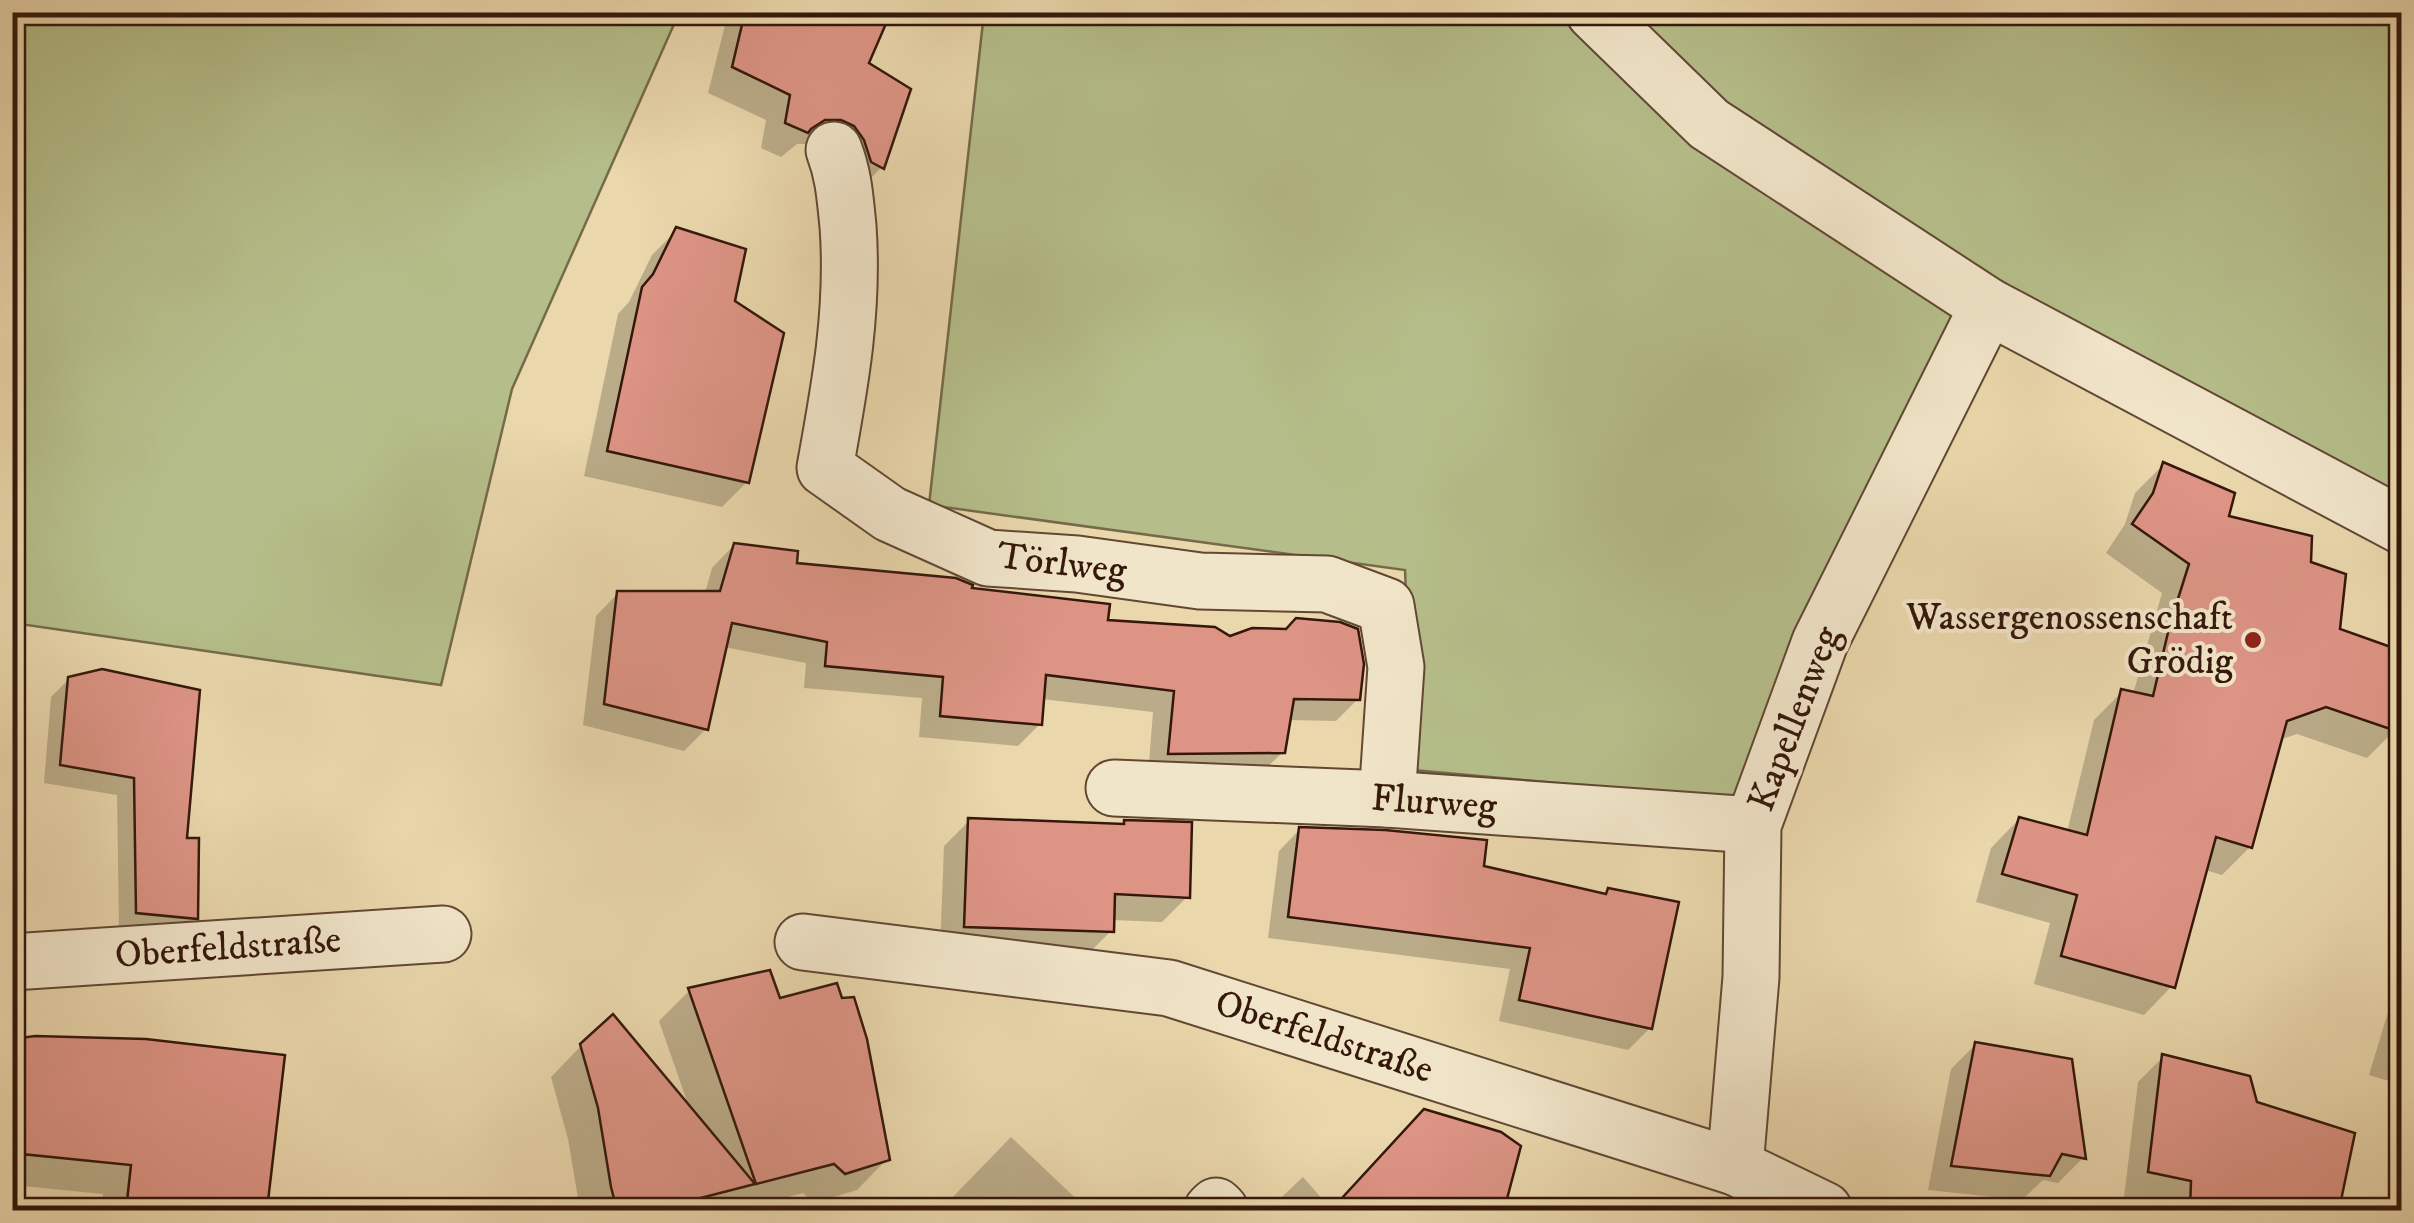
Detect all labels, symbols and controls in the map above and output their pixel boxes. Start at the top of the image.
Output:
street label: Törlweg [995,532,1130,596]
place label: Wassergenossenschaft Grödig [1905,594,2233,686]
street label: Kapellenweg [1738,619,1852,818]
marker: Wassergenossenschaft Grödig [2242,629,2264,651]
street label: Flurweg [1370,775,1499,831]
street label: Oberfeldstraße [113,916,343,980]
street label: Oberfeldstraße [1209,979,1439,1095]

